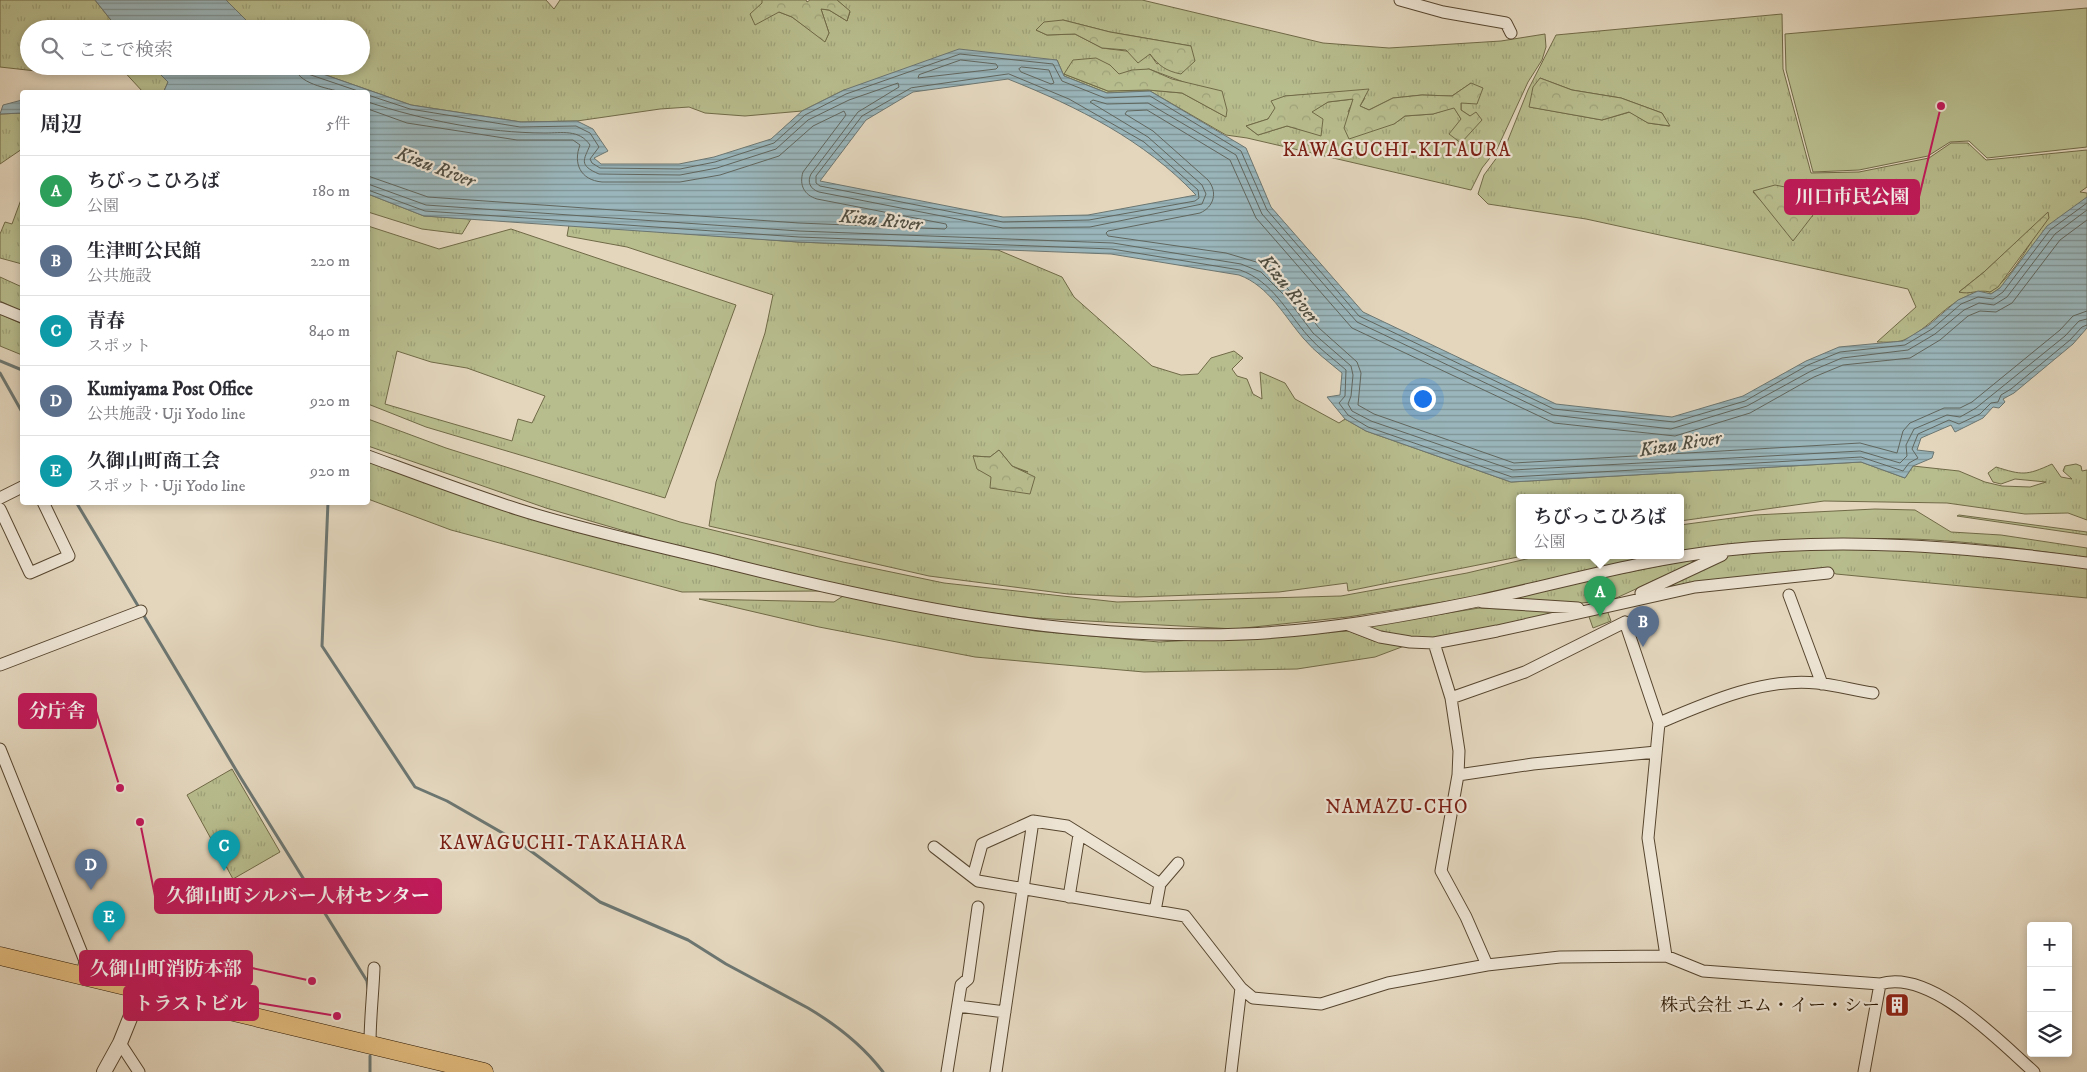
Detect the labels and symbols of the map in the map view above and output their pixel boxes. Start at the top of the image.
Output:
district label: KAWAGUCHI-KITAURA [1283,139,1511,162]
water label: Kizu River [392,142,480,194]
callout: 川口市民公園 [1785,180,1919,214]
text: 川口市民公園 [1795,186,1909,209]
water label: Kizu River [838,205,925,236]
water label: Kizu River [1253,249,1325,330]
your location [1410,386,1436,412]
water label: Kizu River [1637,426,1725,462]
pin: A [1584,576,1616,617]
pin: B [1627,606,1659,647]
callout: 分庁舎 [19,694,96,728]
text: 分庁舎 [28,700,86,723]
district label: NAMAZU-CHO [1325,796,1469,819]
pin: C [208,830,240,871]
district label: KAWAGUCHI-TAKAHARA [439,832,687,855]
pin: D [75,849,107,890]
callout: 久御山町シルバー人材センター [155,879,441,913]
text: 久御山町シルバー人材センター [166,885,430,908]
pin: E [93,901,125,942]
callout: 久御山町消防本部 [80,951,252,985]
text: 久御山町消防本部 [90,958,242,981]
callout: トラストビル [124,986,258,1020]
building icon: 株式会社 エム・イー・シー [1884,992,1910,1018]
text: トラストビル [134,993,248,1016]
place label: 株式会社 エム・イー・シー [1660,995,1880,1017]

